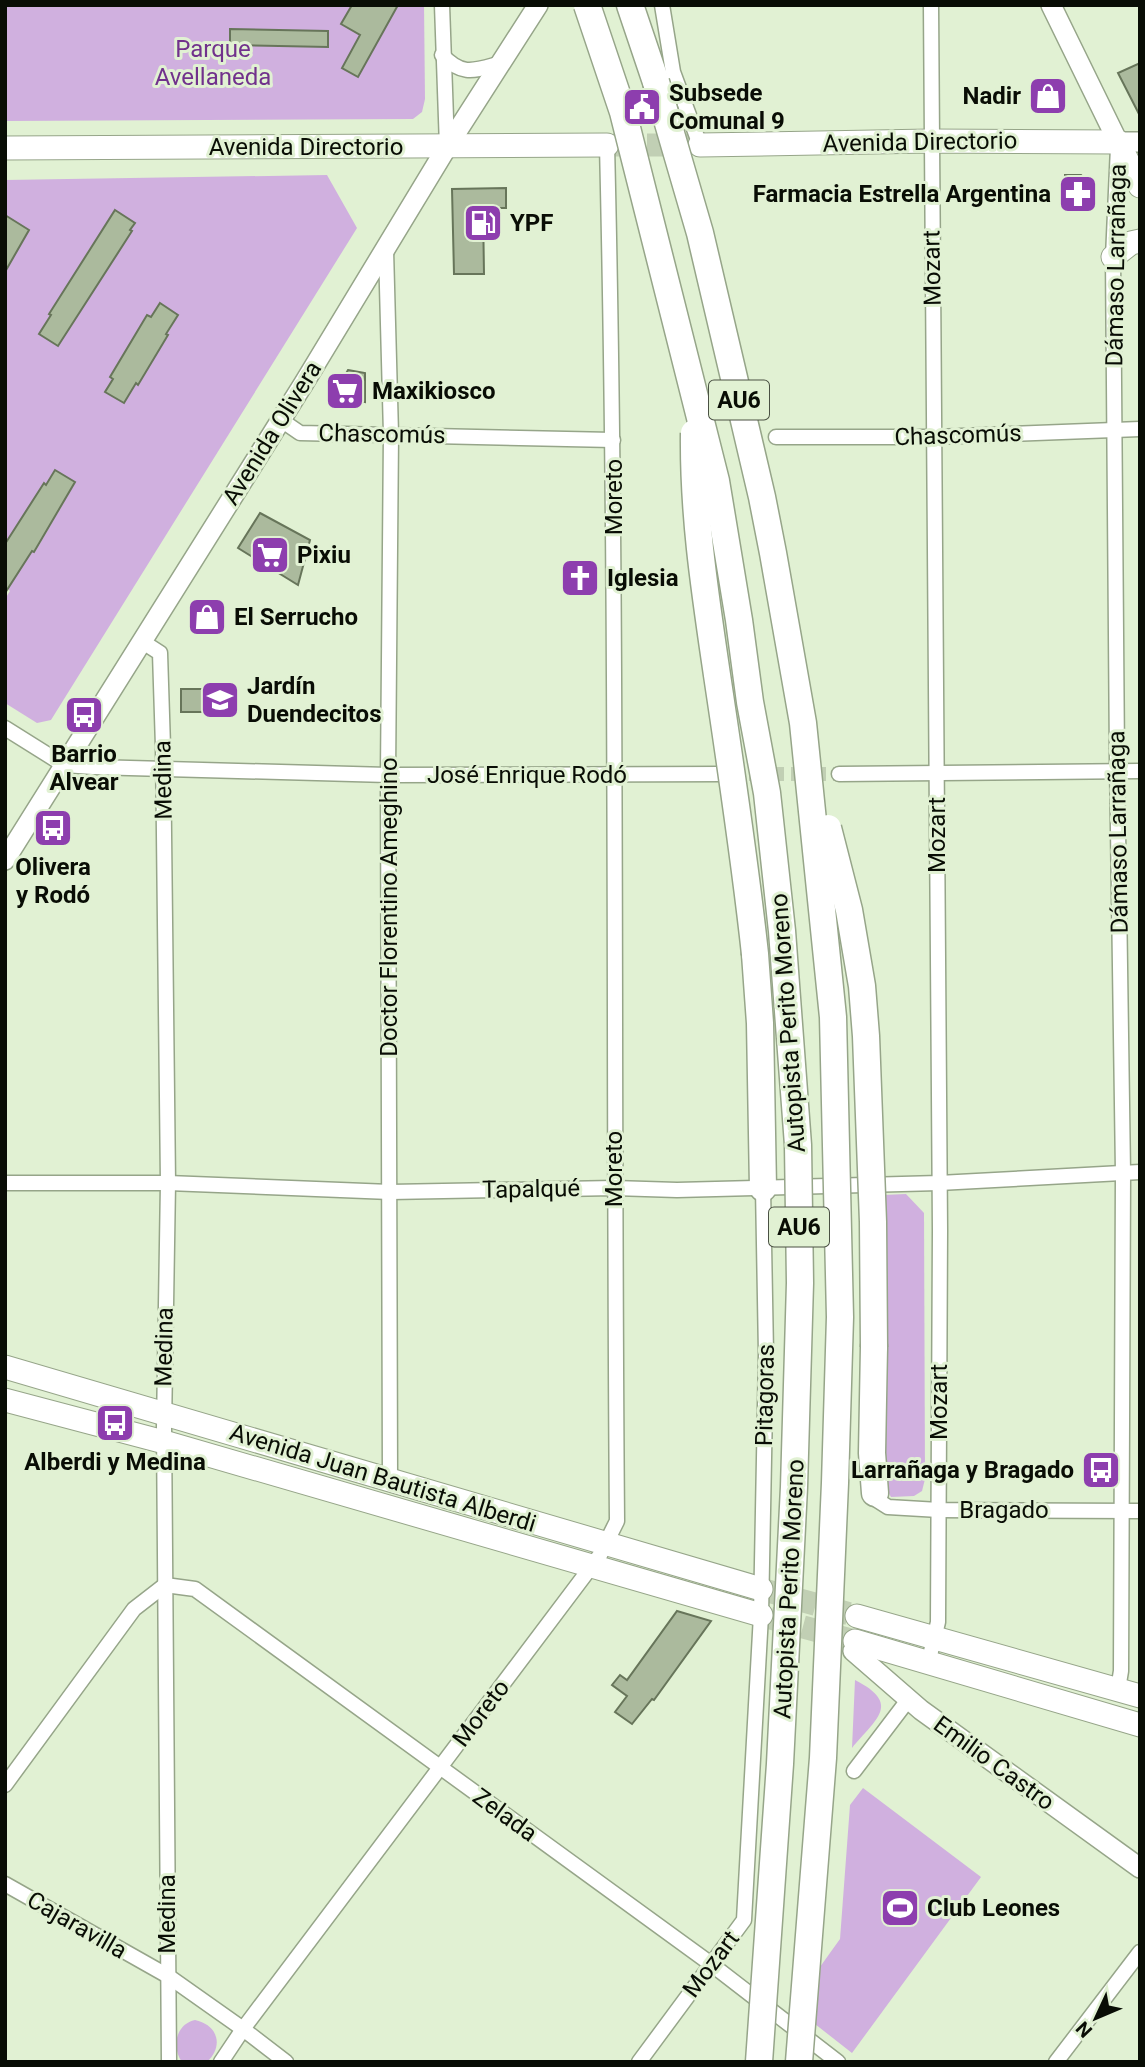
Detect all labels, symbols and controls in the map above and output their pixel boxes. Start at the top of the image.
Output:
park label: Parque Avellaneda [155,35,271,91]
shop icon: Nadir [1027,75,1069,117]
place label: Subsede Comunal 9 [669,79,785,135]
place label: Nadir [963,82,1021,110]
public building icon: Subsede Comunal 9 [621,86,663,128]
street label: Avenida Directorio [822,126,1018,158]
street label: Avenida Directorio [209,133,403,161]
street label: Dámaso Larrañaga [1100,163,1132,367]
pharmacy icon: Farmacia Estrella Argentina [1057,173,1099,215]
place label: Farmacia Estrella Argentina [753,180,1051,208]
fuel station icon: YPF [462,202,504,244]
place label: YPF [510,209,554,237]
street label: Mozart [917,230,947,306]
street label: Avenida Olivera [217,356,327,510]
supermarket icon: Maxikiosco [324,370,366,412]
place label: Maxikiosco [372,377,496,405]
road number: AU6 [709,380,769,420]
street label: Chascomús [318,419,446,449]
street label: Chascomús [894,419,1022,451]
street label: Moreto [600,459,628,535]
supermarket icon: Pixiu [249,534,291,576]
place label: Pixiu [297,541,351,569]
church icon: Iglesia [559,557,601,599]
place label: Iglesia [607,564,679,592]
shop icon: El Serrucho [186,596,228,638]
place label: El Serrucho [234,603,358,631]
place label: Jardín Duendecitos [247,672,381,728]
school or university icon: Jardín Duendecitos [199,679,241,721]
bus stop icon: Barrio Alvear [63,694,105,736]
street label: Dámaso Larrañaga [1102,730,1134,934]
place label: Barrio Alvear [49,740,119,796]
street label: Medina [148,740,178,820]
street label: Doctor Florentino Ameghino [375,757,403,1057]
street label: José Enrique Rodó [427,761,627,789]
street label: Mozart [923,797,951,873]
bus stop icon: Olivera y Rodó [32,807,74,849]
place label: Olivera y Rodó [15,853,91,909]
street label: Autopista Perito Moreno [765,892,811,1154]
street label: Moreto [600,1131,628,1207]
street label: Tapalqué [482,1174,580,1204]
road number: AU6 [769,1208,829,1246]
street label: Medina [149,1307,179,1387]
street label: Pitagoras [750,1344,780,1446]
street label: Mozart [925,1364,953,1440]
bus stop icon: Alberdi y Medina [94,1402,136,1444]
street label: Avenida Juan Bautista Alberdi [226,1418,540,1538]
place label: Alberdi y Medina [24,1448,206,1476]
bus stop icon: Larrañaga y Bragado [1080,1449,1122,1491]
place label: Larrañaga y Bragado [851,1456,1074,1484]
street label: Autopista Perito Moreno [768,1459,810,1719]
street label: Bragado [959,1496,1049,1524]
street label: Moreto [447,1674,515,1752]
street label: Emilio Castro [928,1710,1060,1816]
street label: Zelada [468,1782,542,1848]
street label: Medina [153,1874,181,1954]
street label: Cajaravilla [22,1885,132,1965]
sports icon: Club Leones [879,1887,921,1929]
place label: Club Leones [927,1894,1060,1922]
street label: Mozart [677,1925,745,2003]
north arrow [1061,1983,1131,2053]
text: N [1071,2017,1097,2042]

